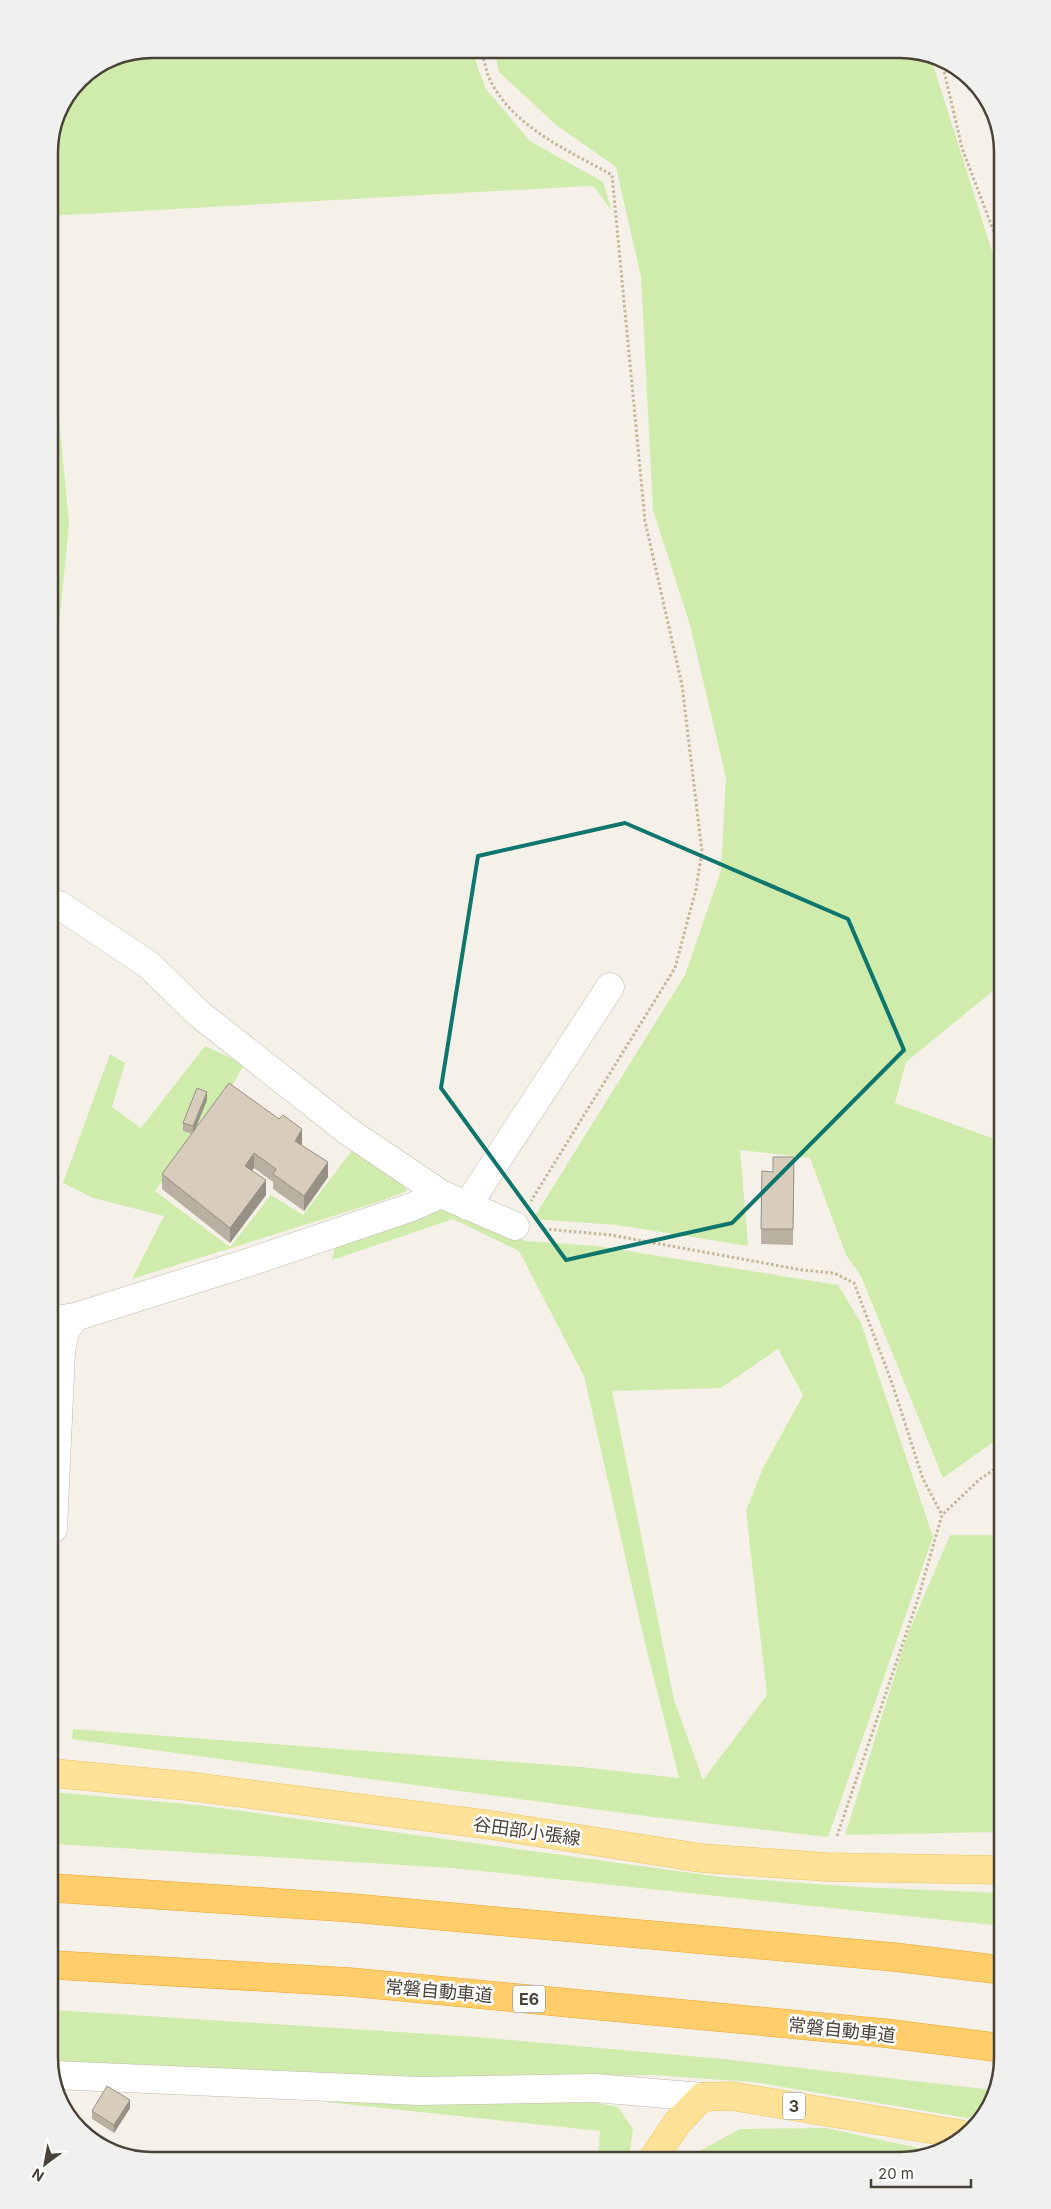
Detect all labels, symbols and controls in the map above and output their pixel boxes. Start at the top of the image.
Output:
street label: 谷田部小張線 [472,1813,582,1849]
street label: 常磐自動車道 [384,1976,494,2006]
road number: E6 [513,1986,545,2012]
street label: 常磐自動車道 [787,2014,897,2046]
road number: 3 [783,2092,805,2120]
north arrow [20,2139,70,2189]
scale bar [871,2156,971,2188]
text: 20 m [878,2164,914,2183]
text: N [29,2165,47,2185]

